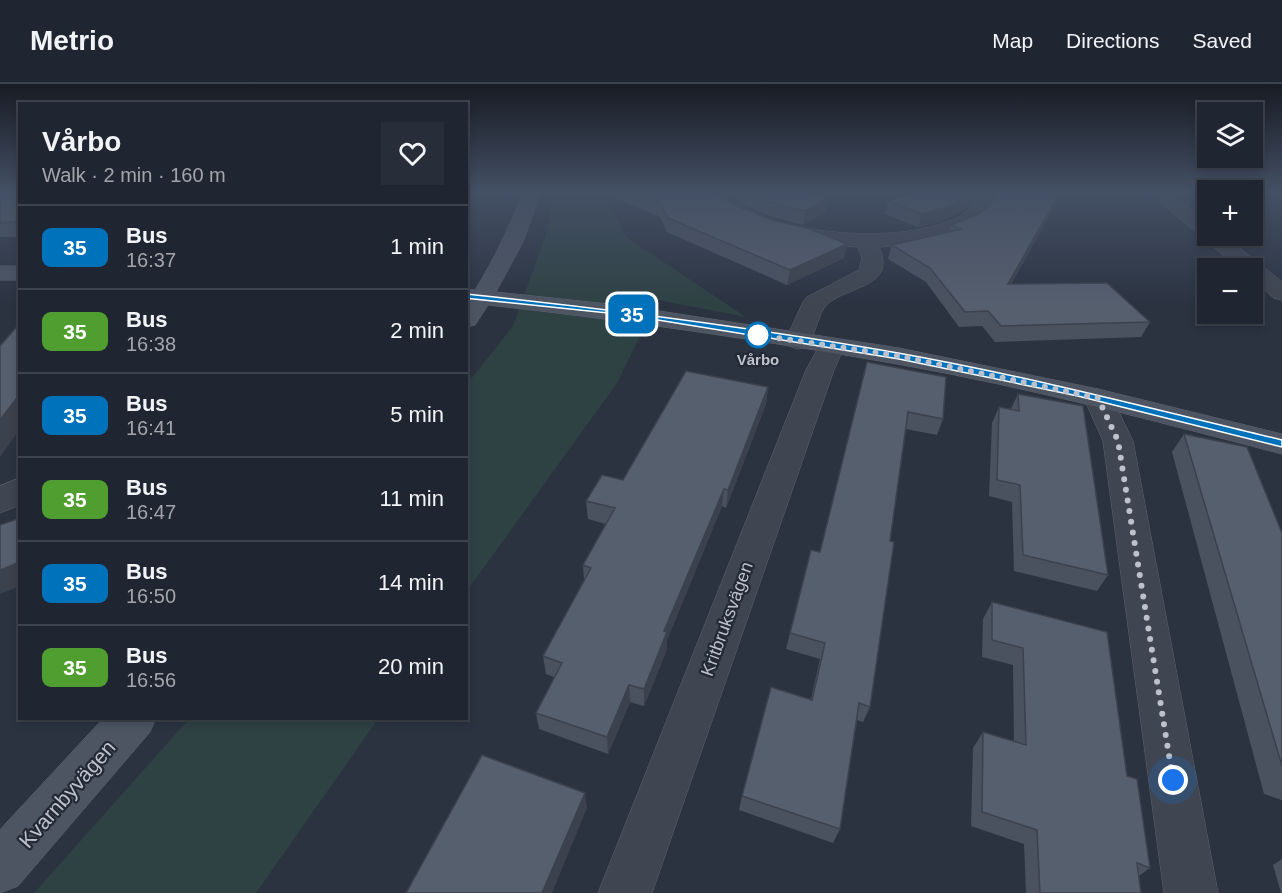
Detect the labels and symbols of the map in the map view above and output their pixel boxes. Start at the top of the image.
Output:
line badge: 35 [605,294,659,334]
marker: Vårbo [745,322,771,348]
place label: Vårbo [737,351,779,368]
street label: Kritbruksvägen [697,559,757,679]
street label: Kvarnbyvägen [14,736,120,852]
your location [1158,765,1188,795]

